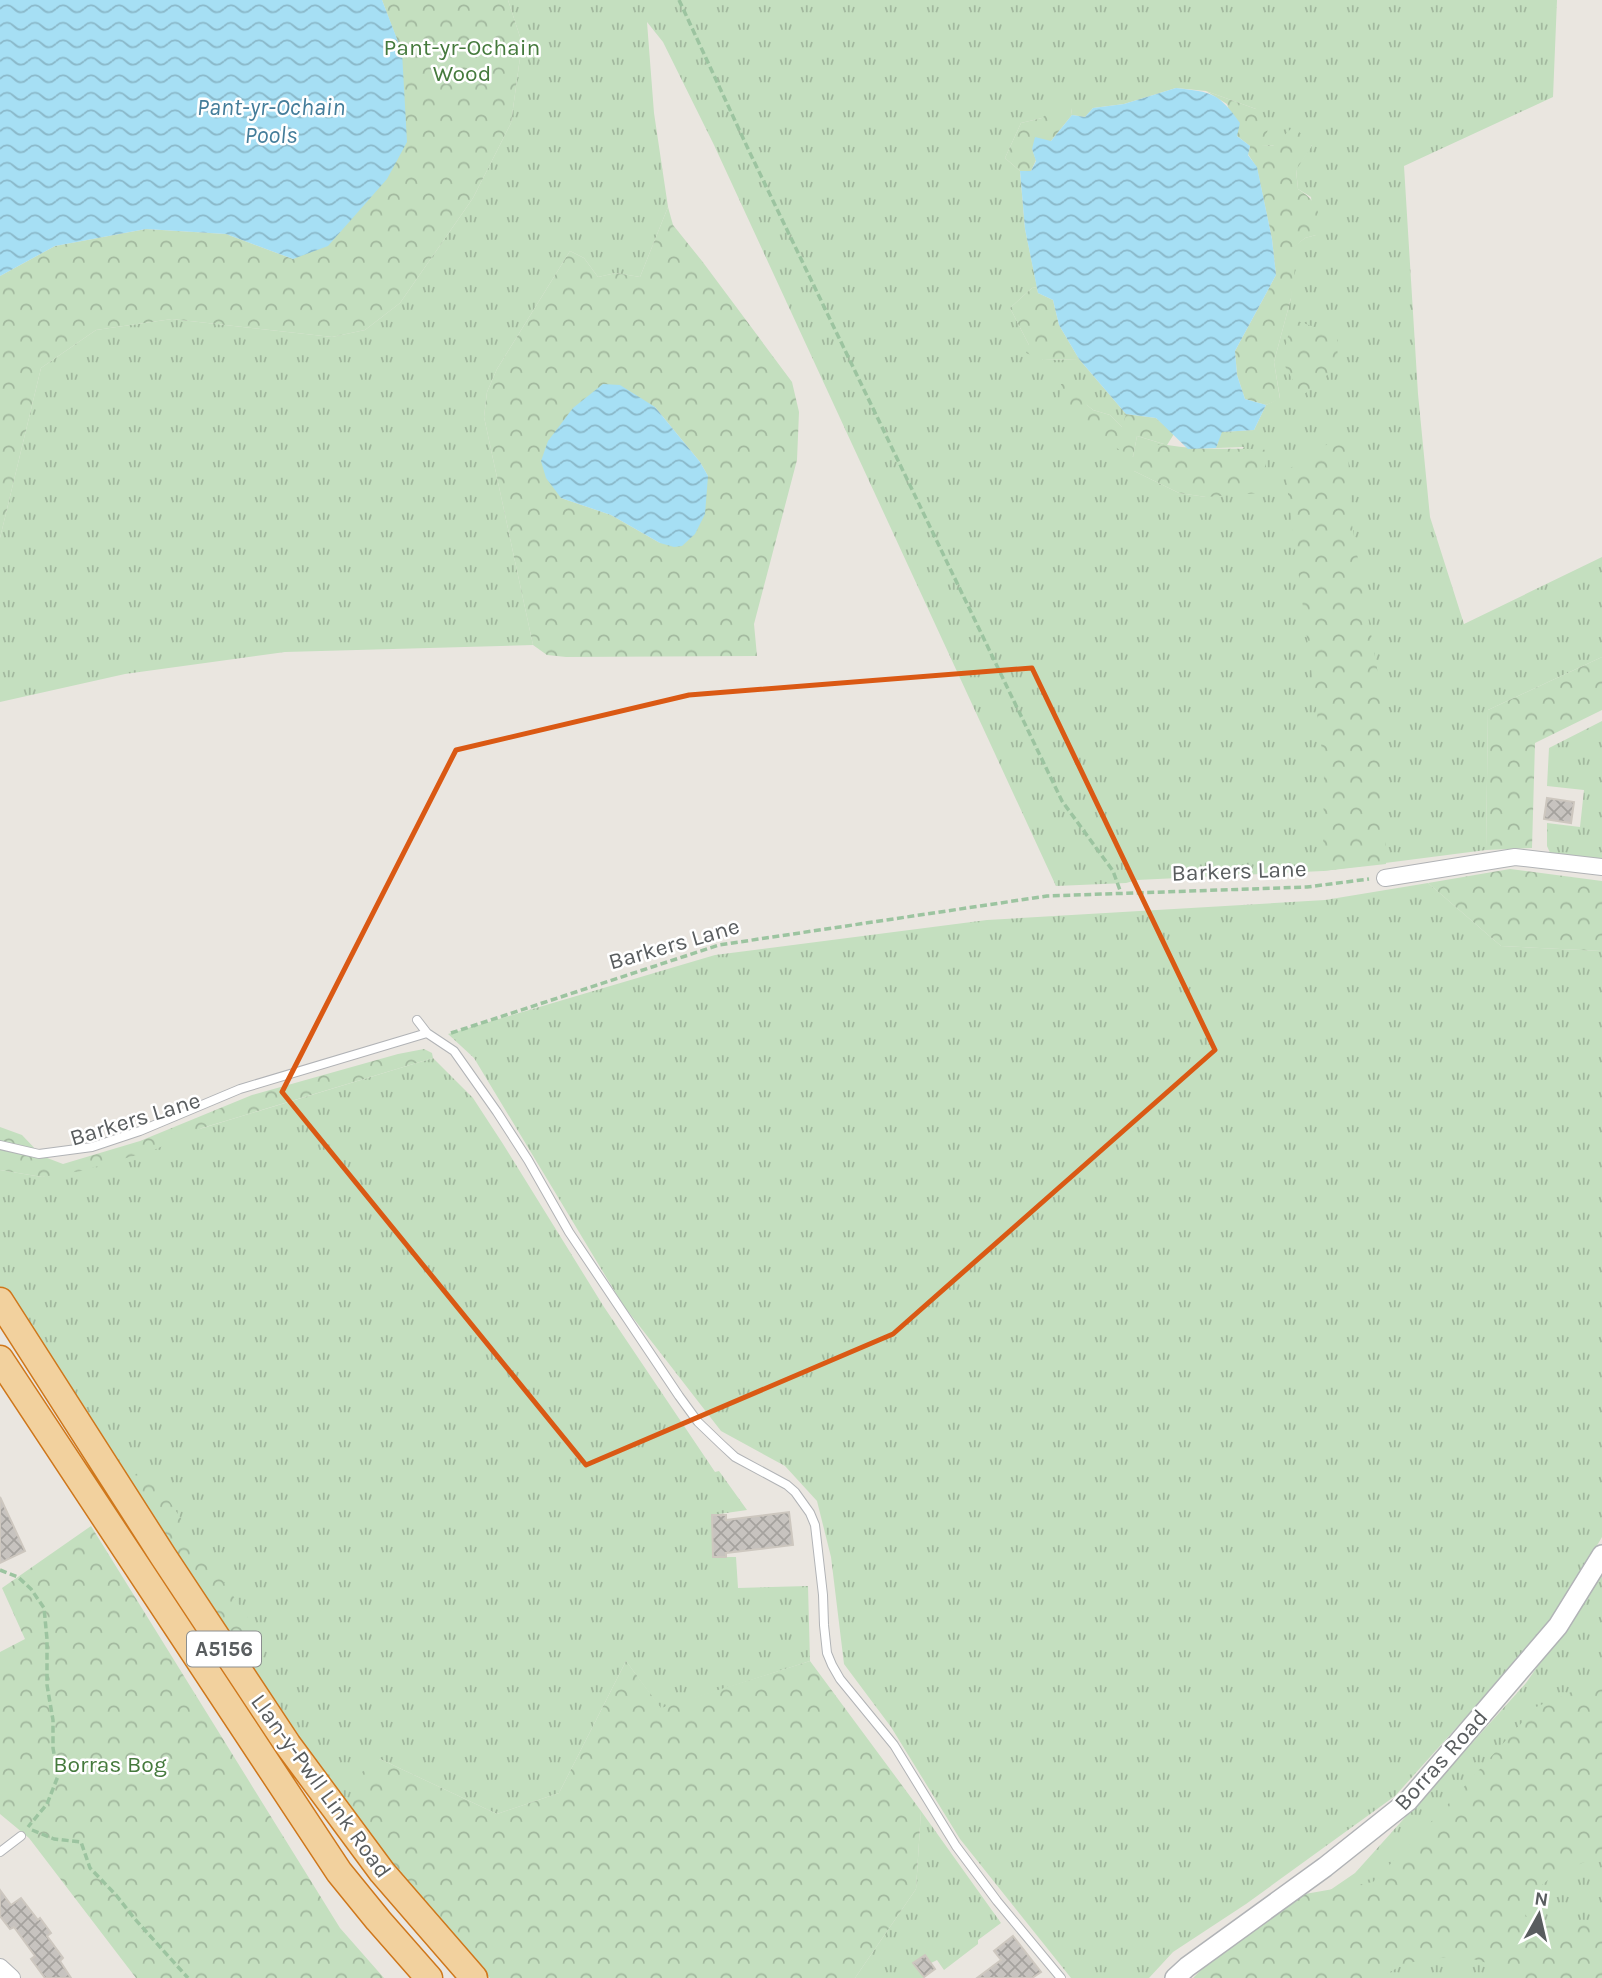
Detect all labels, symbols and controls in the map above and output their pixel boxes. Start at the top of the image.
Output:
park label: Pant-yr-Ochain Wood [384,34,540,87]
water label: Pant-yr-Ochain Pools [197,93,345,149]
street label: Barkers Lane [1171,855,1307,887]
street label: Barkers Lane [605,912,743,976]
street label: Barkers Lane [66,1086,204,1152]
road number: A5156 [187,1632,261,1666]
street label: Llan-y-Pwll Link Road [245,1689,397,1883]
street label: Borras Road [1389,1704,1493,1816]
park label: Borras Bog [53,1751,167,1778]
north arrow [1504,1880,1574,1950]
text: N [1533,1887,1550,1911]

